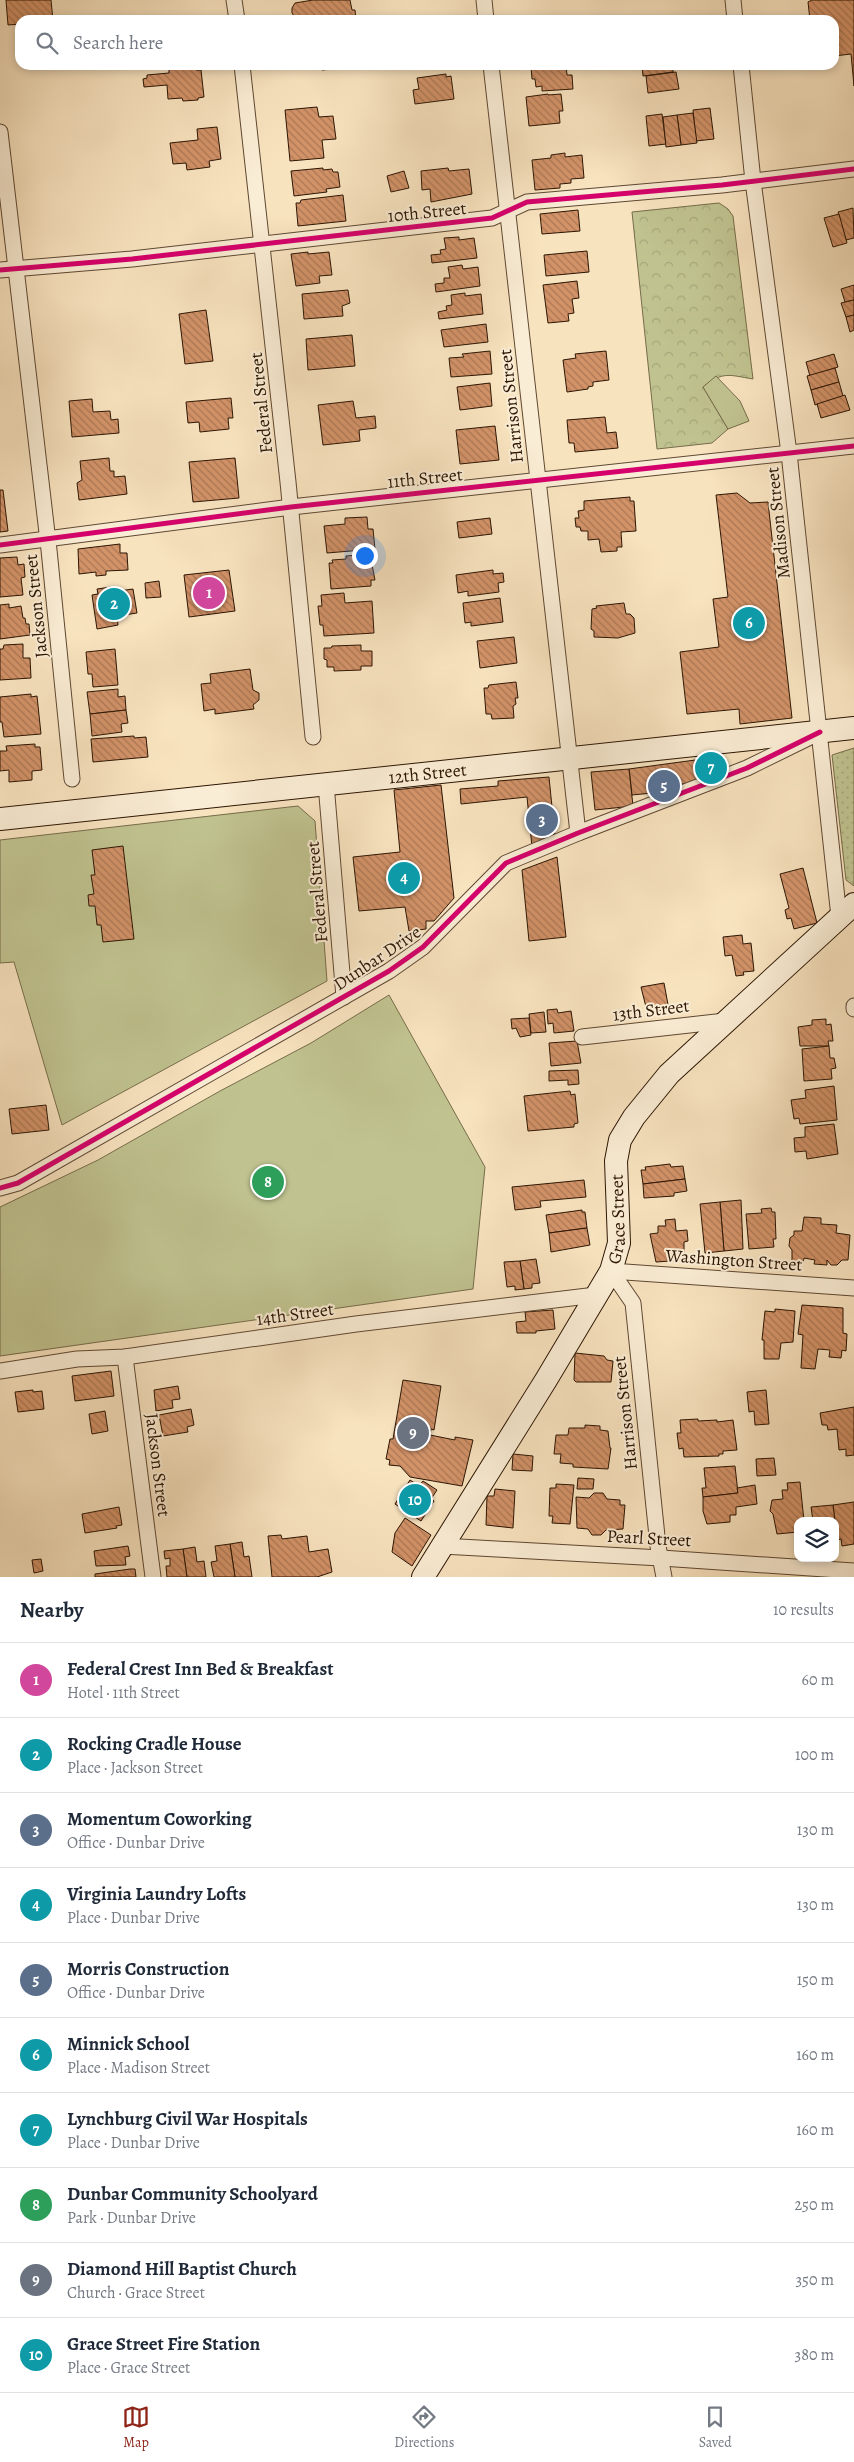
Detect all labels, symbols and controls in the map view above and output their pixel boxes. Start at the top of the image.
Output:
search box [15,15,839,70]
icon: search [33,29,61,57]
text: Search here [73,30,163,56]
street label: 10th Street [386,196,468,228]
street label: Harrison Street [493,348,529,464]
street label: Federal Street [244,351,278,455]
street label: 11th Street [386,462,464,494]
street label: Madison Street [760,466,796,580]
your location [352,543,378,569]
street label: Jackson Street [19,553,53,659]
pin: 1 [193,574,225,612]
pin: 2 [98,585,130,623]
pin: 6 [733,604,765,642]
pin: 7 [695,749,727,787]
street label: 12th Street [387,757,468,790]
pin: 5 [648,767,680,805]
pin: 3 [526,801,558,839]
street label: Federal Street [301,840,333,944]
pin: 4 [388,859,420,897]
street label: Dunbar Drive [329,920,425,996]
street label: 13th Street [611,993,691,1027]
pin: 8 [252,1163,284,1201]
street label: Grace Street [602,1174,631,1267]
street label: Washington Street [664,1243,803,1277]
street label: 14th Street [255,1297,335,1331]
street label: Harrison Street [607,1355,643,1471]
street label: Jackson Street [140,1412,176,1518]
pin: 9 [397,1414,429,1452]
pin: 10 [399,1481,431,1519]
map controls [794,1517,839,1562]
button: layers [794,1517,839,1562]
street label: Pearl Street [606,1524,692,1552]
text: Nearby [20,1596,83,1624]
text: 10 results [773,1599,834,1621]
text: Federal Crest Inn Bed & Breakfast [67,1656,334,1682]
text: 1 [33,1669,39,1691]
text: 60 m [802,1669,834,1691]
text: Hotel · 11th Street [67,1682,180,1704]
text: Rocking Cradle House [67,1731,242,1757]
text: 2 [32,1744,40,1766]
text: 100 m [795,1744,834,1766]
text: Place · Jackson Street [67,1757,203,1779]
text: Momentum Coworking [67,1806,252,1832]
text: 3 [33,1819,39,1841]
text: 130 m [797,1819,834,1841]
text: Office · Dunbar Drive [67,1832,205,1854]
text: Virginia Laundry Lofts [67,1881,246,1907]
text: 4 [32,1894,40,1916]
text: 130 m [797,1894,834,1916]
text: Place · Dunbar Drive [67,1907,200,1929]
text: Morris Construction [67,1956,229,1982]
text: 5 [33,1969,39,1991]
text: 150 m [797,1969,834,1991]
text: Office · Dunbar Drive [67,1982,205,2004]
text: Minnick School [67,2031,190,2057]
text: 6 [32,2044,40,2066]
text: 160 m [796,2044,834,2066]
text: Place · Madison Street [67,2057,210,2079]
text: Lynchburg Civil War Hospitals [67,2106,308,2132]
text: 7 [33,2119,39,2141]
text: 160 m [796,2119,834,2141]
text: Place · Dunbar Drive [67,2132,200,2154]
text: Dunbar Community Schoolyard [67,2181,318,2207]
text: 8 [32,2194,40,2216]
text: 250 m [795,2194,834,2216]
text: Park · Dunbar Drive [67,2207,196,2229]
text: Diamond Hill Baptist Church [67,2256,297,2282]
text: 9 [32,2269,40,2291]
text: 350 m [795,2269,834,2291]
text: Church · Grace Street [67,2282,205,2304]
text: Grace Street Fire Station [67,2331,260,2357]
text: 10 [29,2344,43,2366]
text: 380 m [795,2344,834,2366]
text: Place · Grace Street [67,2357,190,2379]
tab: Map [122,2403,150,2452]
tab: Directions [394,2403,454,2452]
tab: Saved [699,2403,732,2452]

